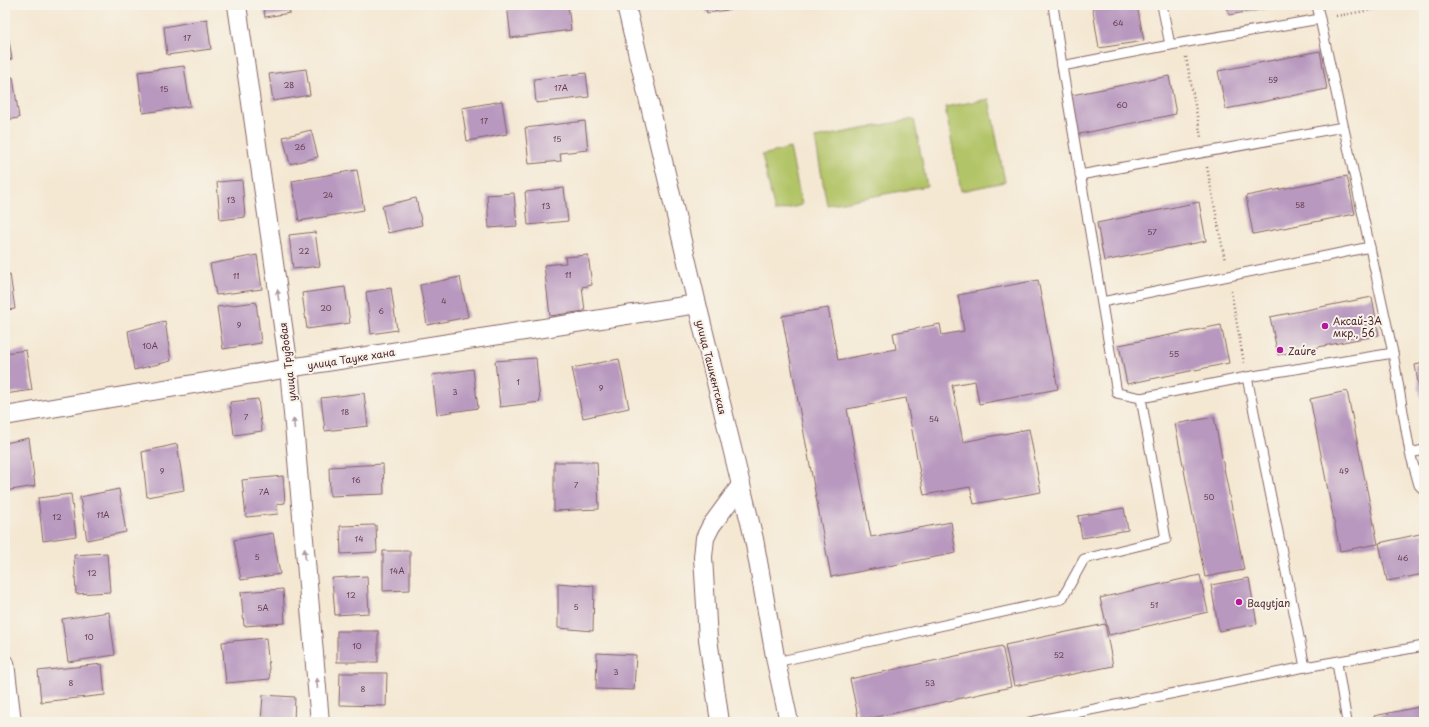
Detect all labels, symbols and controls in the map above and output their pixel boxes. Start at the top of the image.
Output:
house number: 64 [1113,17,1123,29]
house number: 17 [183,32,192,44]
house number: 59 [1268,74,1278,86]
house number: 28 [284,79,294,91]
house number: 17А [554,82,568,94]
house number: 15 [160,83,168,95]
house number: 60 [1116,99,1128,111]
house number: 17 [480,115,489,127]
house number: 15 [553,133,561,145]
house number: 26 [295,141,306,153]
house number: 24 [323,189,333,201]
house number: 13 [227,194,235,206]
house number: 58 [1295,199,1305,211]
house number: 13 [542,200,550,212]
house number: 57 [1147,226,1157,238]
house number: 22 [299,245,309,257]
house number: 11 [565,269,571,281]
house number: 11 [233,270,239,282]
one-way arrow [275,289,281,301]
house number: 4 [441,295,447,307]
house number: 20 [320,302,332,314]
house number: 6 [378,305,384,317]
place label: Аксай-3А мкр., 56 [1333,313,1382,340]
street label: улица Ташкентская [693,318,731,416]
house number: 9 [237,319,242,331]
marker: Аксай-3А мкр., 56 [1320,321,1330,331]
street label: улица Трудовая [275,322,300,402]
house number: 10А [142,340,158,352]
place label: Zaúre [1288,343,1317,358]
street label: улица Тауке хана [306,344,397,372]
marker: Zaúre [1275,345,1285,355]
house number: 55 [1169,348,1179,360]
house number: 1 [516,376,520,388]
house number: 9 [599,382,604,394]
house number: 3 [452,386,458,398]
house number: 18 [341,406,349,418]
house number: 7 [244,411,249,423]
house number: 54 [929,413,939,425]
one-way arrow [291,418,297,430]
house number: 9 [160,465,165,477]
house number: 49 [1339,465,1349,477]
house number: 16 [351,474,361,486]
house number: 7 [574,479,579,491]
house number: 7А [259,486,269,498]
house number: 50 [1204,491,1215,503]
house number: 11А [97,509,109,521]
house number: 12 [52,511,62,523]
house number: 14 [355,533,363,545]
one-way arrow [302,548,309,560]
house number: 5 [254,551,260,563]
house number: 46 [1398,552,1409,564]
house number: 14А [389,565,405,577]
house number: 12 [87,567,97,579]
house number: 12 [346,589,356,601]
place label: Baqytjan [1247,595,1290,611]
marker: Baqytjan [1234,597,1244,607]
house number: 51 [1150,599,1159,611]
house number: 5 [573,601,579,613]
house number: 5А [257,602,269,614]
house number: 10 [84,631,94,643]
house number: 10 [352,640,362,652]
house number: 52 [1054,649,1065,661]
house number: 3 [613,666,619,678]
house number: 8 [69,677,74,689]
one-way arrow [313,677,320,689]
house number: 53 [925,677,935,689]
house number: 8 [361,683,366,695]

